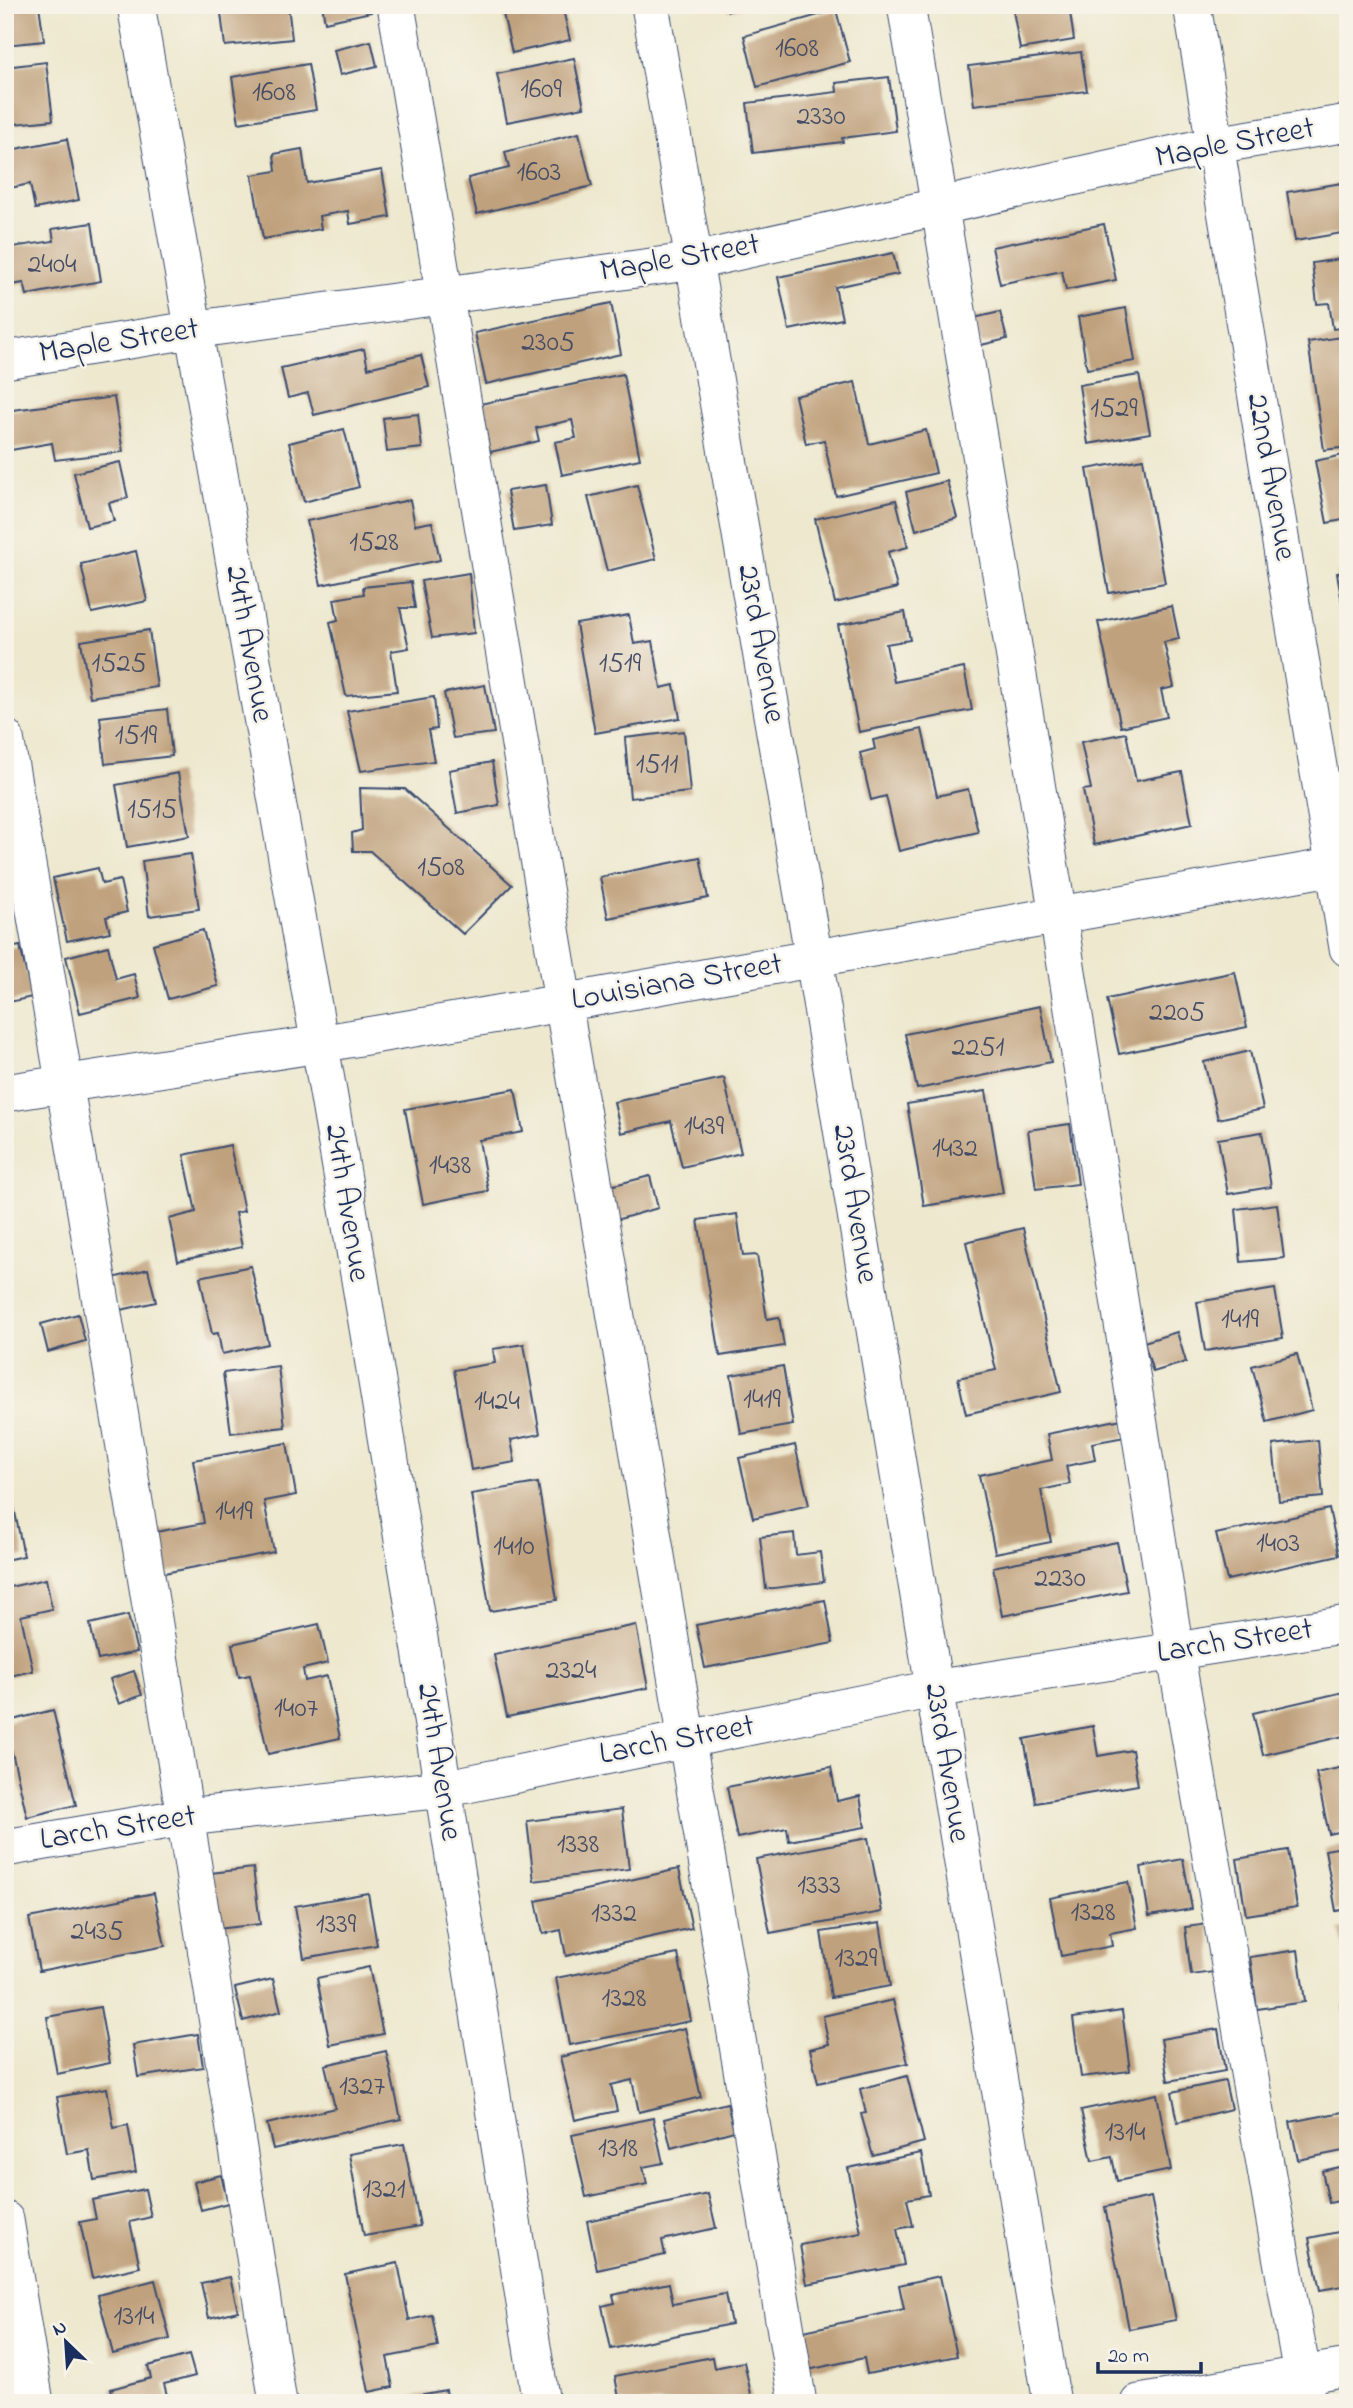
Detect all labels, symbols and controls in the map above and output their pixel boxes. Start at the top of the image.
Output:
house number: 1608 [775,29,819,70]
house number: 1609 [520,70,562,111]
house number: 1608 [252,73,296,114]
house number: 2330 [796,97,846,138]
street label: Maple Street [1151,105,1319,182]
house number: 1603 [517,153,561,194]
street label: Maple Street [596,222,764,296]
house number: 2404 [27,245,77,286]
street label: Maple Street [36,306,203,378]
house number: 2305 [521,323,575,364]
house number: 1529 [1090,389,1138,430]
street label: 22nd Avenue [1232,390,1308,565]
house number: 1528 [349,523,399,564]
street label: 23rd Avenue [723,561,797,728]
street label: 24th Avenue [211,562,285,727]
house number: 1525 [92,644,146,685]
house number: 1519 [599,644,642,685]
house number: 1519 [115,716,158,757]
house number: 1511 [636,745,678,786]
house number: 1515 [127,790,177,831]
house number: 1508 [417,848,465,889]
street label: Louisiana Street [568,941,786,1025]
house number: 2205 [1149,993,1205,1034]
house number: 2251 [952,1028,1004,1069]
house number: 1439 [684,1107,725,1148]
street label: 24th Avenue [310,1121,382,1286]
street label: 23rd Avenue [818,1121,890,1288]
house number: 1432 [932,1129,978,1170]
house number: 1438 [429,1146,471,1187]
house number: 1419 [1221,1300,1259,1341]
house number: 1419 [743,1380,781,1421]
house number: 1424 [474,1382,520,1423]
house number: 1419 [215,1492,253,1533]
house number: 1403 [1256,1524,1300,1565]
house number: 1410 [493,1527,535,1568]
house number: 2230 [1034,1559,1086,1600]
street label: Larch Street [1154,1606,1316,1677]
house number: 2324 [546,1651,597,1692]
street label: 24th Avenue [402,1680,474,1845]
street label: 23rd Avenue [910,1680,982,1847]
house number: 1407 [274,1689,318,1730]
street label: Larch Street [595,1703,759,1779]
street label: Larch Street [37,1793,199,1864]
house number: 1338 [557,1825,599,1866]
house number: 1333 [797,1866,841,1907]
house number: 1328 [1071,1893,1115,1934]
house number: 1332 [591,1894,637,1935]
house number: 1339 [316,1905,357,1946]
house number: 2435 [70,1912,124,1953]
house number: 1329 [835,1939,878,1980]
house number: 1328 [602,1979,646,2020]
house number: 1327 [339,2067,385,2108]
house number: 1314 [1105,2113,1146,2154]
house number: 1318 [598,2129,638,2170]
house number: 1321 [362,2170,406,2211]
house number: 1314 [114,2297,155,2338]
north arrow [32,2306,102,2376]
text: N [48,2314,72,2344]
scale bar [1098,2331,1201,2375]
text: 20 m [1108,2342,1149,2372]

